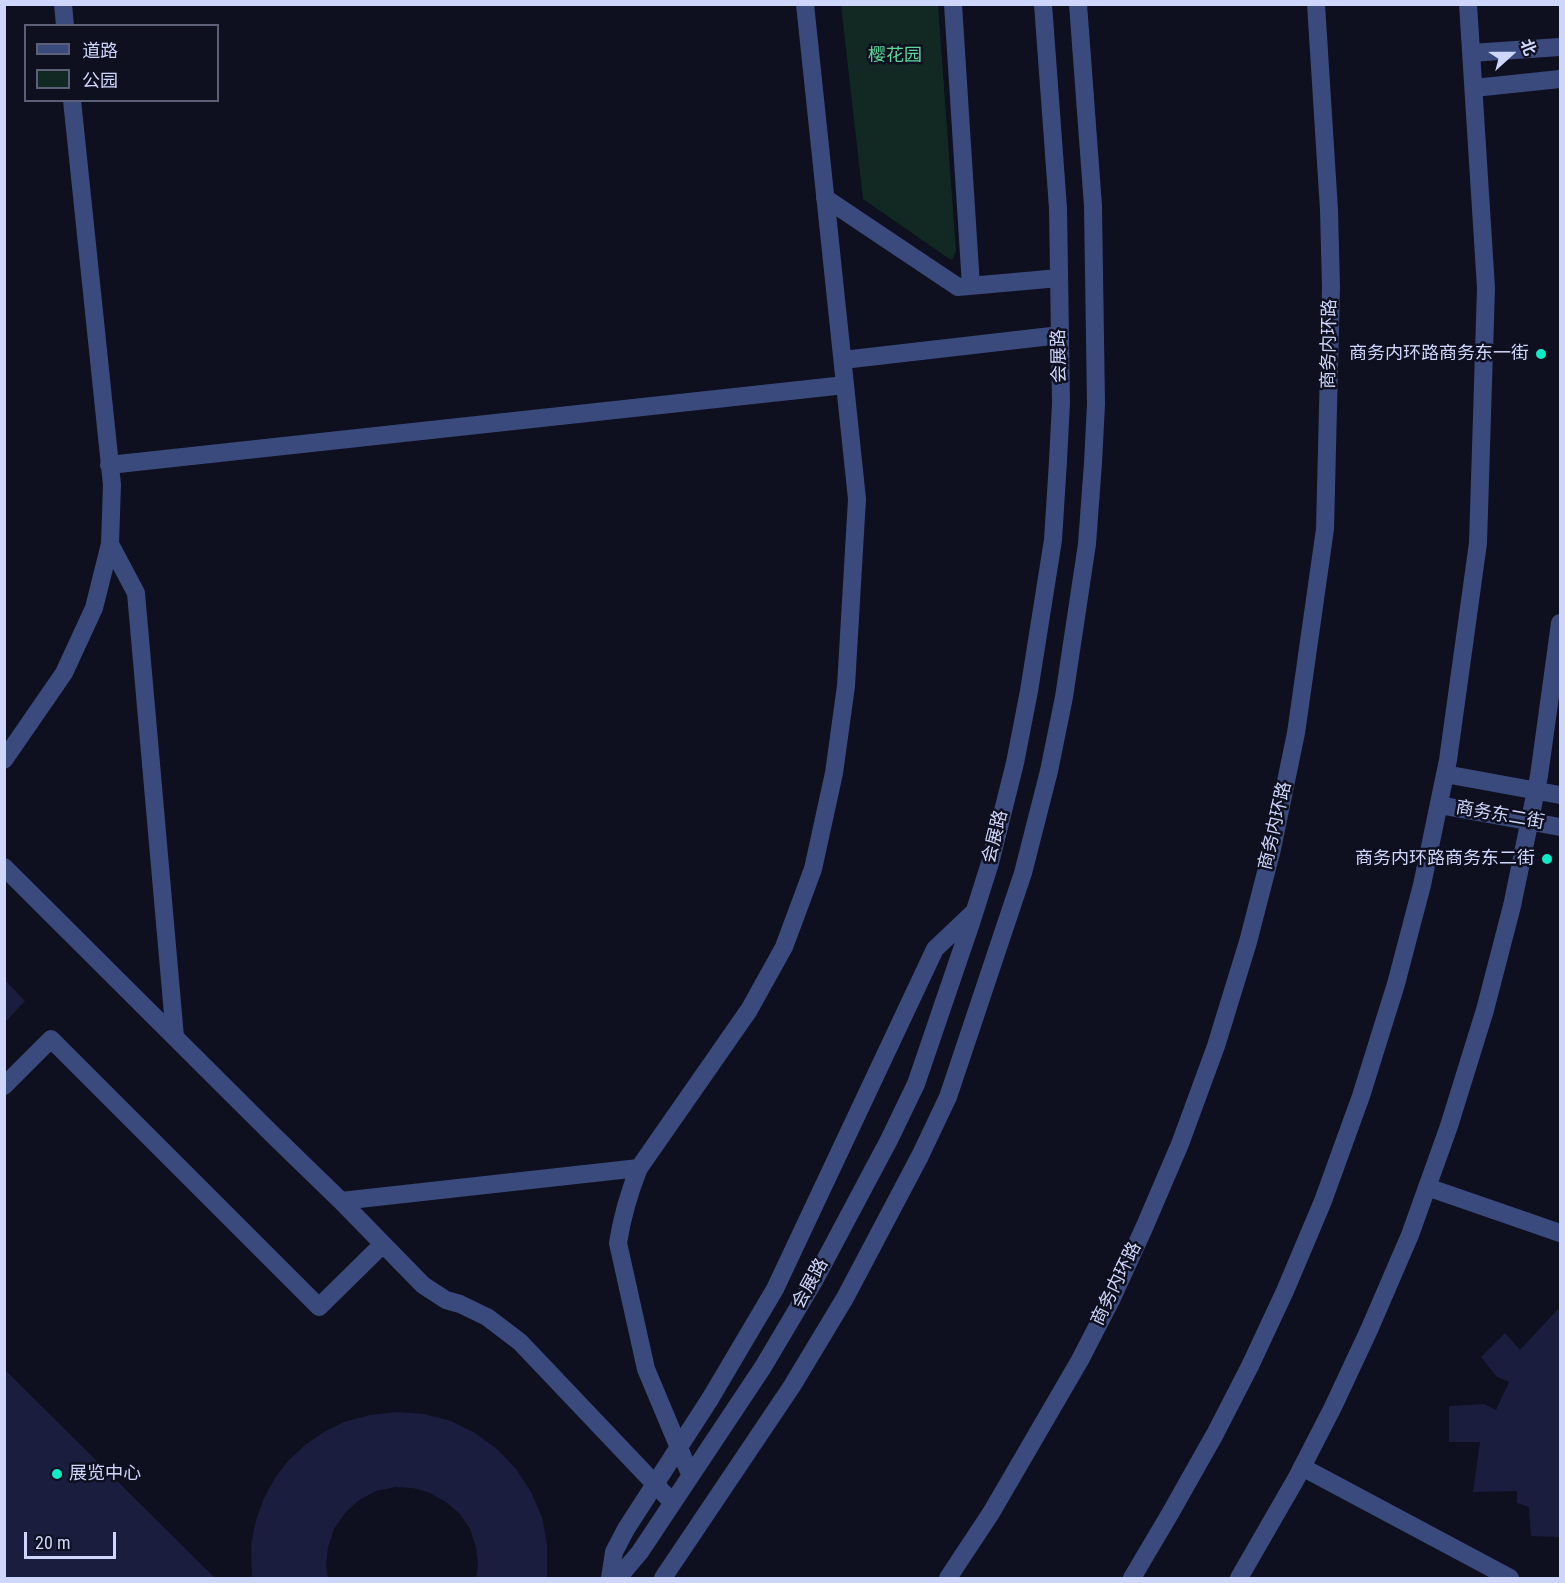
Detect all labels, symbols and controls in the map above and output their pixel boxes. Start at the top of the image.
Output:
legend [24,24,219,102]
north arrow [1481,24,1541,84]
text: 北 [1517,36,1540,58]
text: 道路 [82,40,118,61]
park label: 樱花园 [868,45,922,67]
text: 公园 [82,70,118,91]
street label: 商务内环路 [1318,299,1342,389]
street label: 会展路 [1049,329,1071,383]
place label: 商务内环路商务东一街 [1349,343,1529,365]
marker: 商务内环路商务东一街 [1534,347,1548,361]
street label: 商务内环路 [1255,780,1297,872]
street label: 商务东二街 [1454,798,1546,834]
street label: 会展路 [979,808,1013,866]
place label: 商务内环路商务东二街 [1355,848,1535,870]
marker: 商务内环路商务东二街 [1540,852,1554,866]
street label: 商务内环路 [1088,1239,1146,1329]
street label: 会展路 [788,1255,834,1313]
place label: 展览中心 [69,1463,141,1485]
marker: 展览中心 [50,1467,64,1481]
scale bar [27,1520,118,1558]
text: 20 m [35,1532,70,1553]

